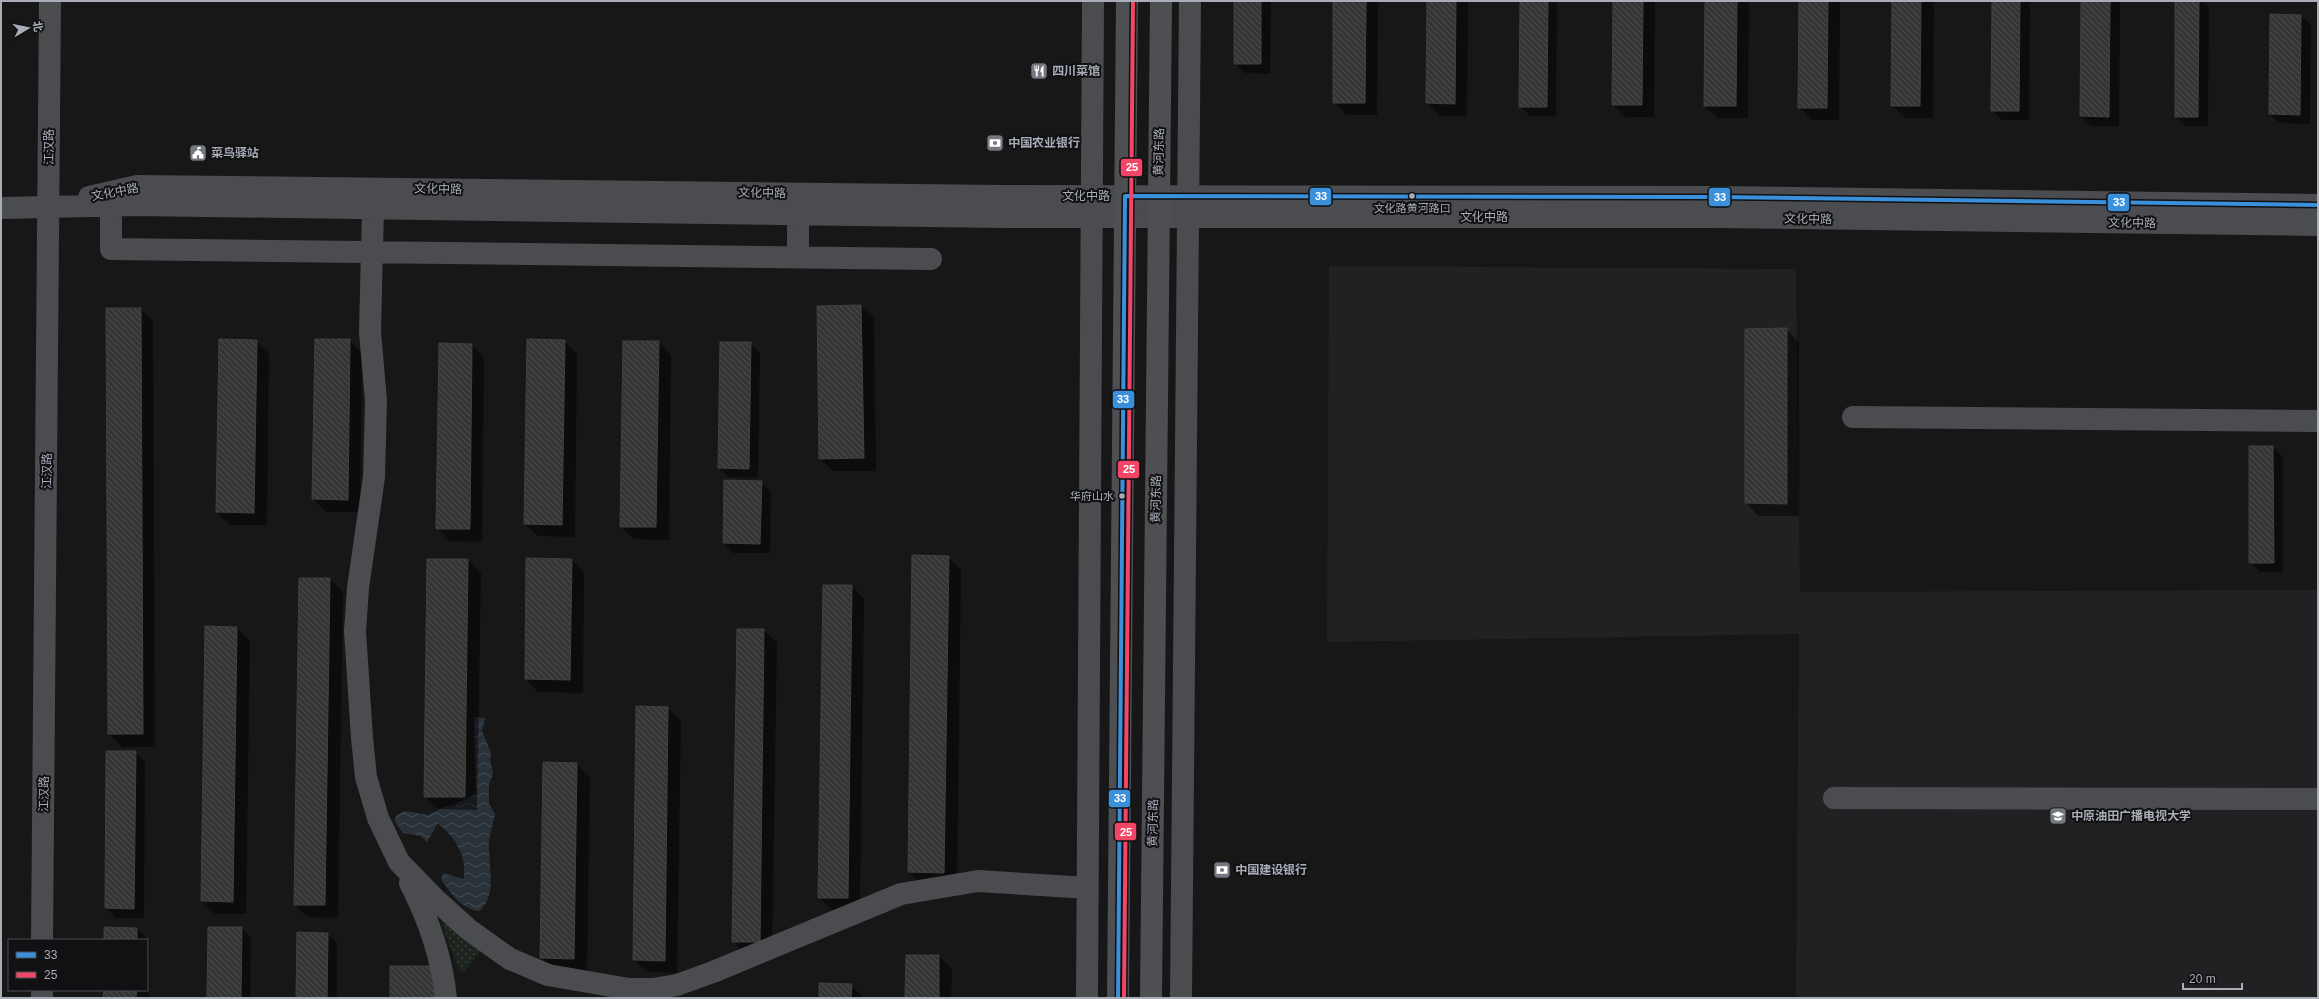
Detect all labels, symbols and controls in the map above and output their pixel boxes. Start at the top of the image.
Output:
north arrow [8,8,48,48]
text: 北 [31,20,45,33]
restaurant icon: 四川菜馆 [1029,61,1049,81]
place label: 四川菜馆 [1052,64,1100,78]
street label: 黄河东路 [1152,128,1166,176]
street label: 江汉路 [42,129,56,165]
bank icon: 中国农业银行 [985,133,1005,153]
place label: 中国农业银行 [1008,136,1080,150]
public building icon: 菜鸟驿站 [188,143,208,163]
place label: 菜鸟驿站 [211,146,259,160]
line badge: 25 [1120,158,1143,177]
text: 25 [1126,161,1138,173]
street label: 文化中路 [90,181,140,203]
street label: 文化中路 [414,182,462,196]
street label: 文化中路 [738,186,786,200]
line badge: 33 [1309,187,1332,206]
line badge: 33 [1708,187,1731,207]
street label: 文化中路 [1062,189,1110,203]
text: 33 [1315,190,1327,202]
marker: 文化路黄河路口 [1407,191,1417,201]
text: 33 [1714,191,1726,203]
line badge: 33 [2107,193,2130,212]
text: 33 [2113,196,2125,208]
place label: 文化路黄河路口 [1374,202,1451,214]
street label: 文化中路 [1460,210,1508,224]
street label: 文化中路 [1784,212,1832,226]
street label: 文化中路 [2108,216,2156,230]
line badge: 33 [1112,390,1135,409]
text: 33 [1117,393,1129,405]
street label: 江汉路 [40,453,54,489]
line badge: 25 [1117,460,1140,479]
text: 25 [1123,463,1135,475]
street label: 黄河东路 [1149,475,1163,523]
place label: 华府山水 [1070,490,1114,502]
marker: 华府山水 [1117,491,1127,501]
street label: 江汉路 [37,776,51,812]
line badge: 33 [1108,789,1131,808]
text: 33 [1114,792,1126,804]
street label: 黄河东路 [1146,799,1160,847]
school or university icon: 中原油田广播电视大学 [2048,806,2068,826]
place label: 中原油田广播电视大学 [2071,809,2191,823]
line badge: 25 [1114,822,1137,841]
text: 25 [1120,826,1132,838]
bank icon: 中国建设银行 [1212,860,1232,880]
place label: 中国建设银行 [1235,863,1307,877]
legend [8,939,148,991]
text: 33 [44,948,58,962]
scale bar [2183,965,2242,991]
text: 25 [44,968,58,982]
text: 20 m [2189,972,2216,986]

